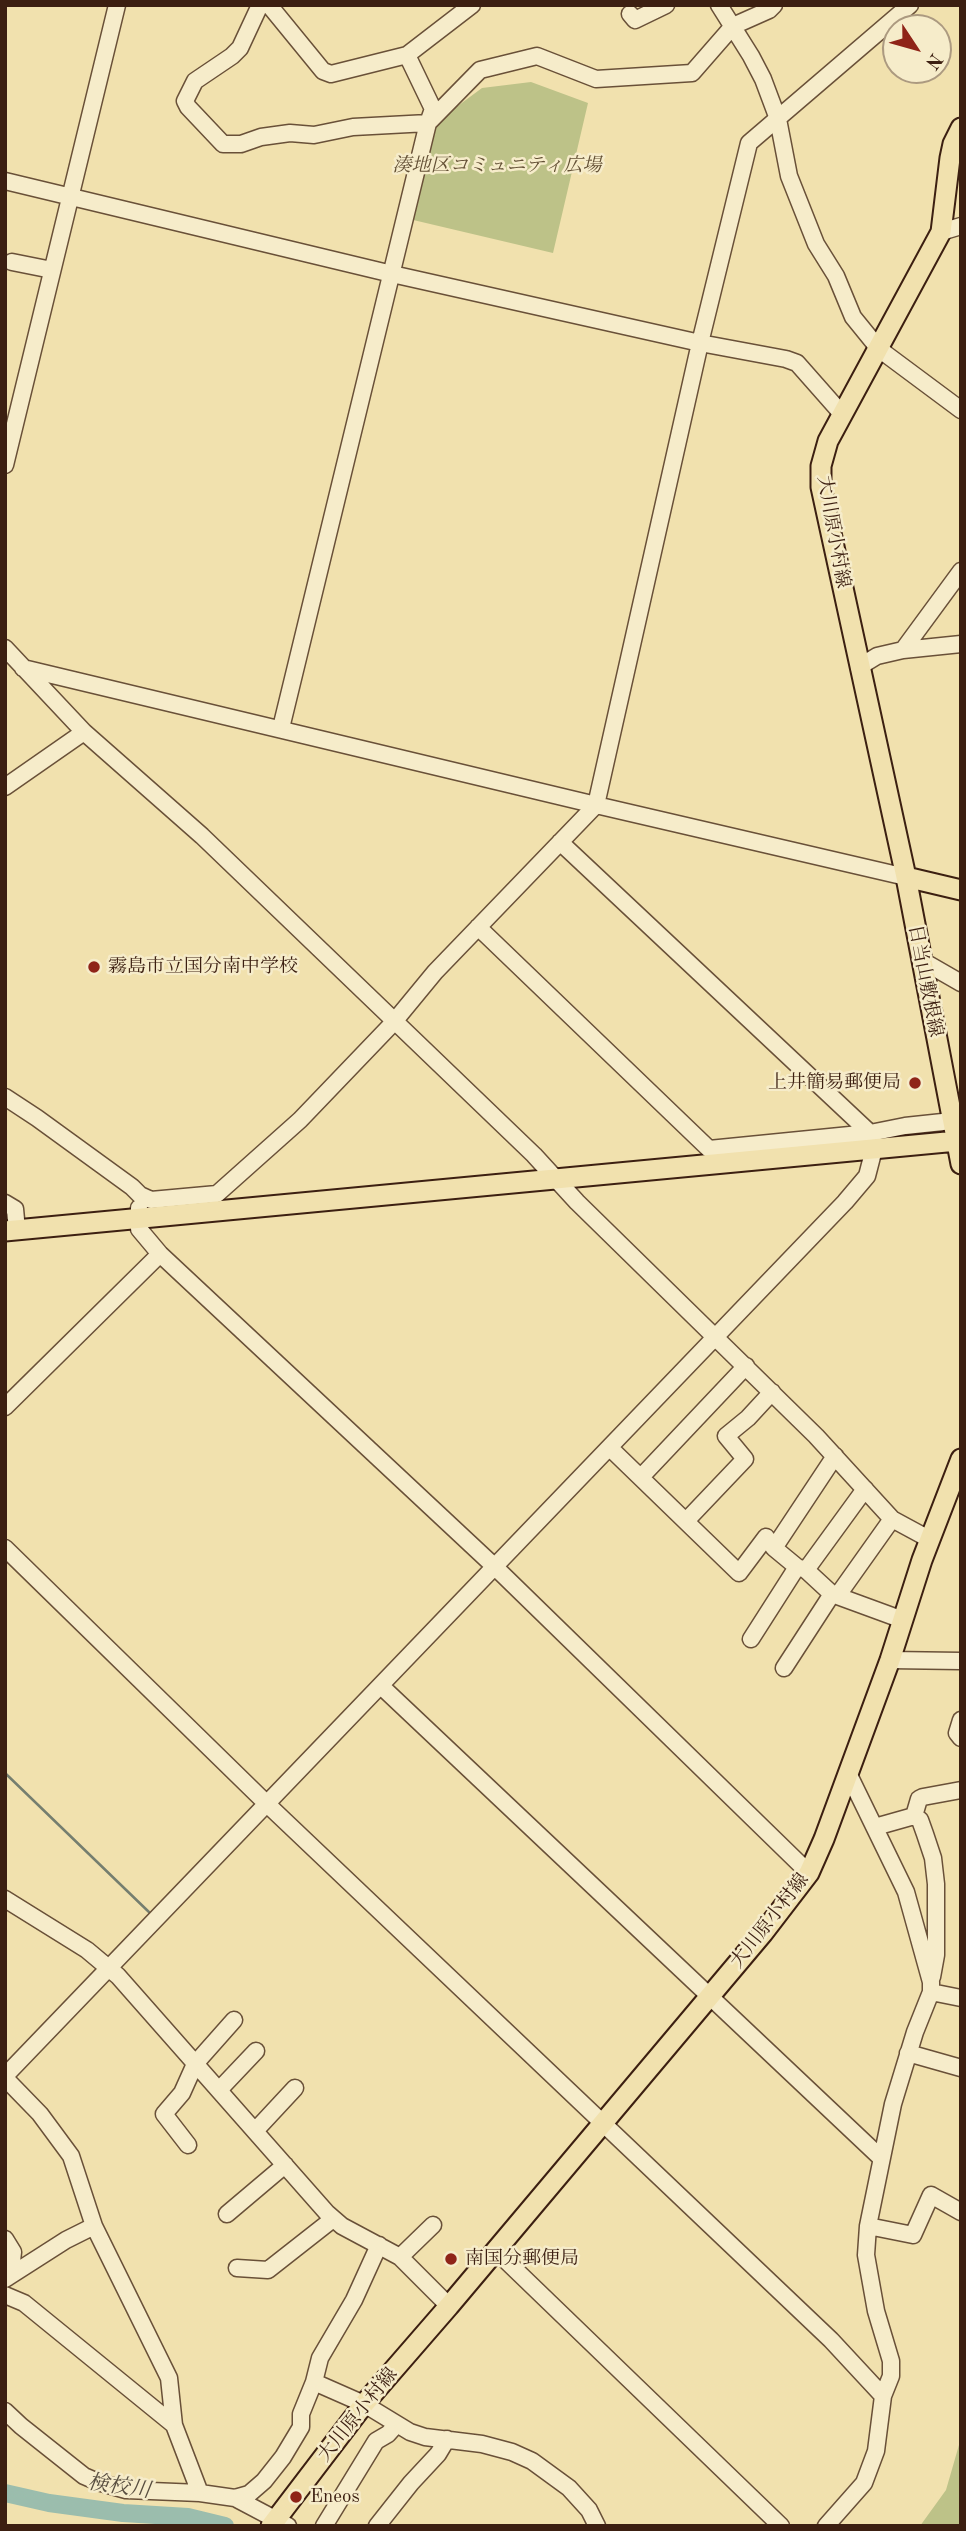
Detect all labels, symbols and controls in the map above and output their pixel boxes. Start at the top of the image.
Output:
north arrow [882,14,952,84]
text: N [921,49,945,72]
park label: 湊地区コミュニティ広場 [393,155,601,177]
street label: 大川原小村線 [812,474,854,590]
street label: 日当山敷根線 [903,923,947,1039]
place label: 霧島市立国分南中学校 [108,956,298,978]
marker: 霧島市立国分南中学校 [86,959,102,975]
place label: 上井簡易郵便局 [768,1072,901,1094]
marker: 上井簡易郵便局 [907,1075,923,1091]
street label: 大川原小村線 [726,1869,814,1973]
place label: 南国分郵便局 [465,2248,579,2270]
marker: 南国分郵便局 [443,2251,459,2267]
street label: 大川原小村線 [313,2364,403,2466]
water label: 検校川 [86,2470,152,2504]
place label: Eneos [310,2486,360,2508]
marker: Eneos [288,2489,304,2505]

